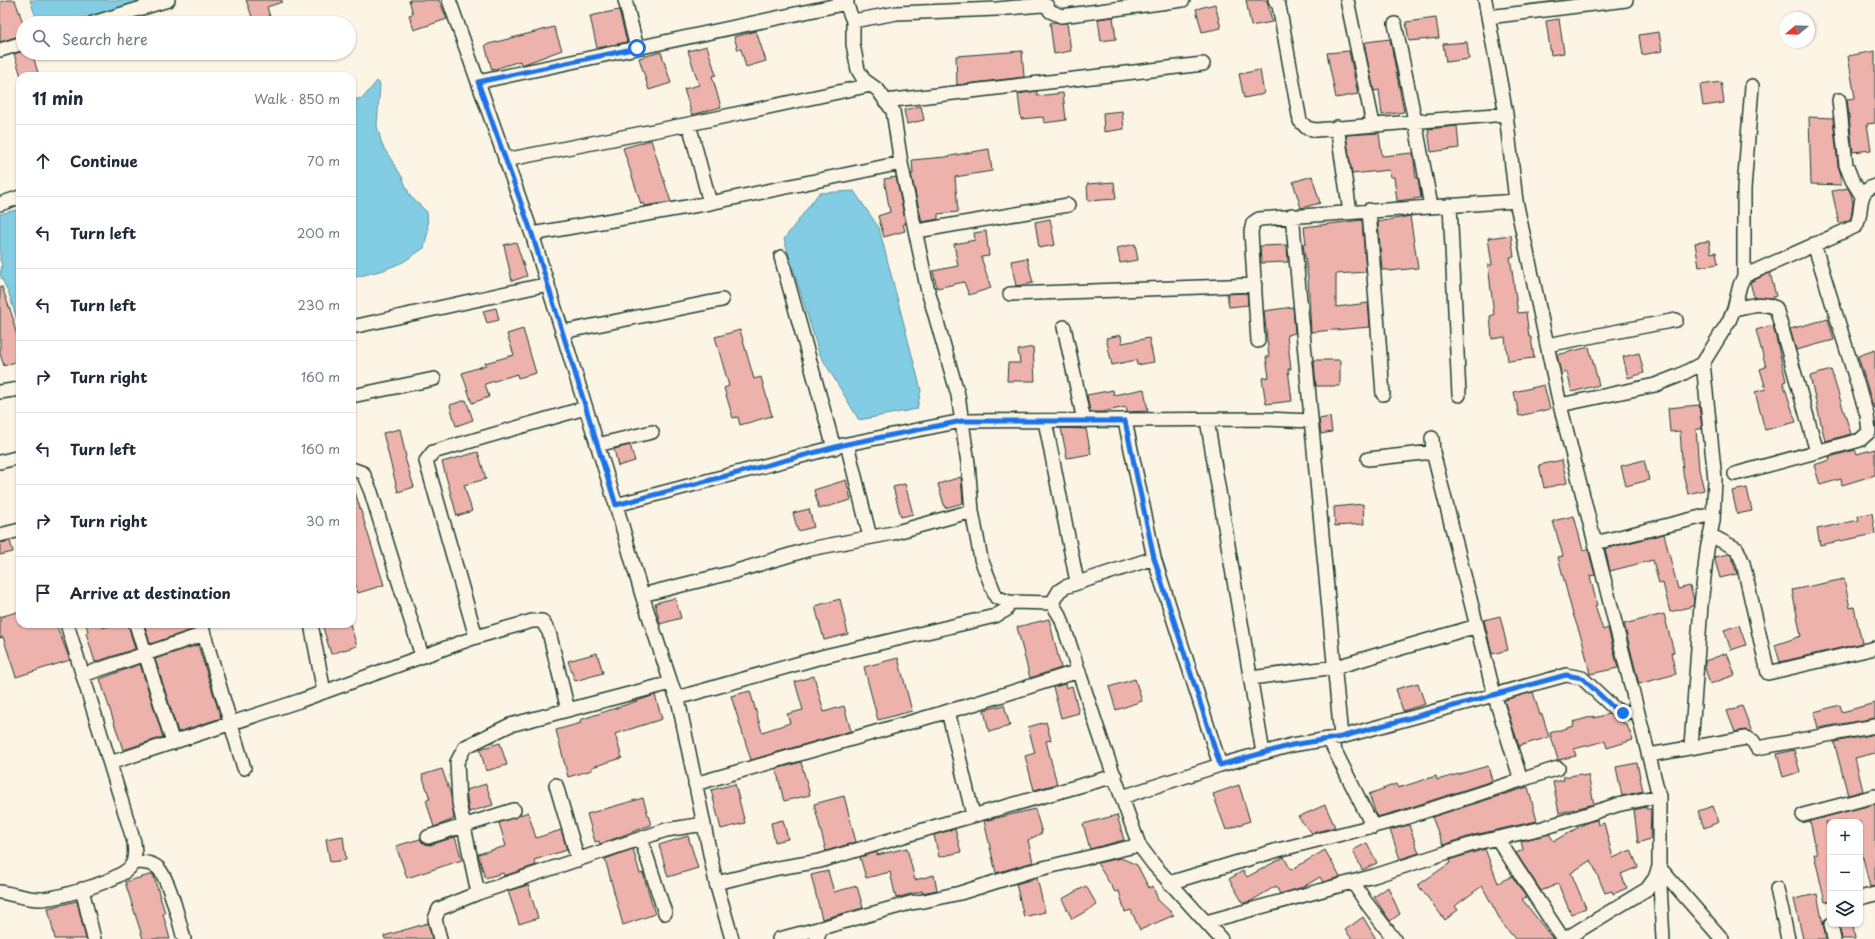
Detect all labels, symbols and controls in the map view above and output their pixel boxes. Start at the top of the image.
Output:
north arrow [1779,12,1815,48]
search box [16,16,356,60]
icon: search [30,27,52,49]
text: Search here [62,27,148,50]
route start [628,39,646,57]
text: 11 min [32,85,84,111]
text: Walk · 850 m [254,89,340,108]
text: Continue [70,149,138,172]
icon: ahead [32,150,54,172]
text: 70 m [307,151,340,170]
text: Turn left [70,221,136,244]
icon: left [32,222,54,244]
text: 200 m [297,223,340,242]
text: Turn left [70,293,136,316]
icon: left [32,294,54,316]
text: 230 m [298,295,340,314]
text: Turn right [70,365,147,388]
icon: right [32,366,54,388]
text: 160 m [301,367,340,386]
text: Turn left [70,437,136,460]
icon: left [32,438,54,460]
text: 160 m [301,439,340,458]
text: Turn right [70,509,147,532]
icon: right [32,510,54,532]
text: 30 m [306,511,340,530]
text: Arrive at destination [70,581,231,604]
icon: arrive [32,582,54,604]
route end [1614,704,1632,722]
map controls [1827,819,1863,927]
button: + [1827,819,1863,855]
button: − [1827,855,1863,891]
button: layers [1827,891,1863,927]

